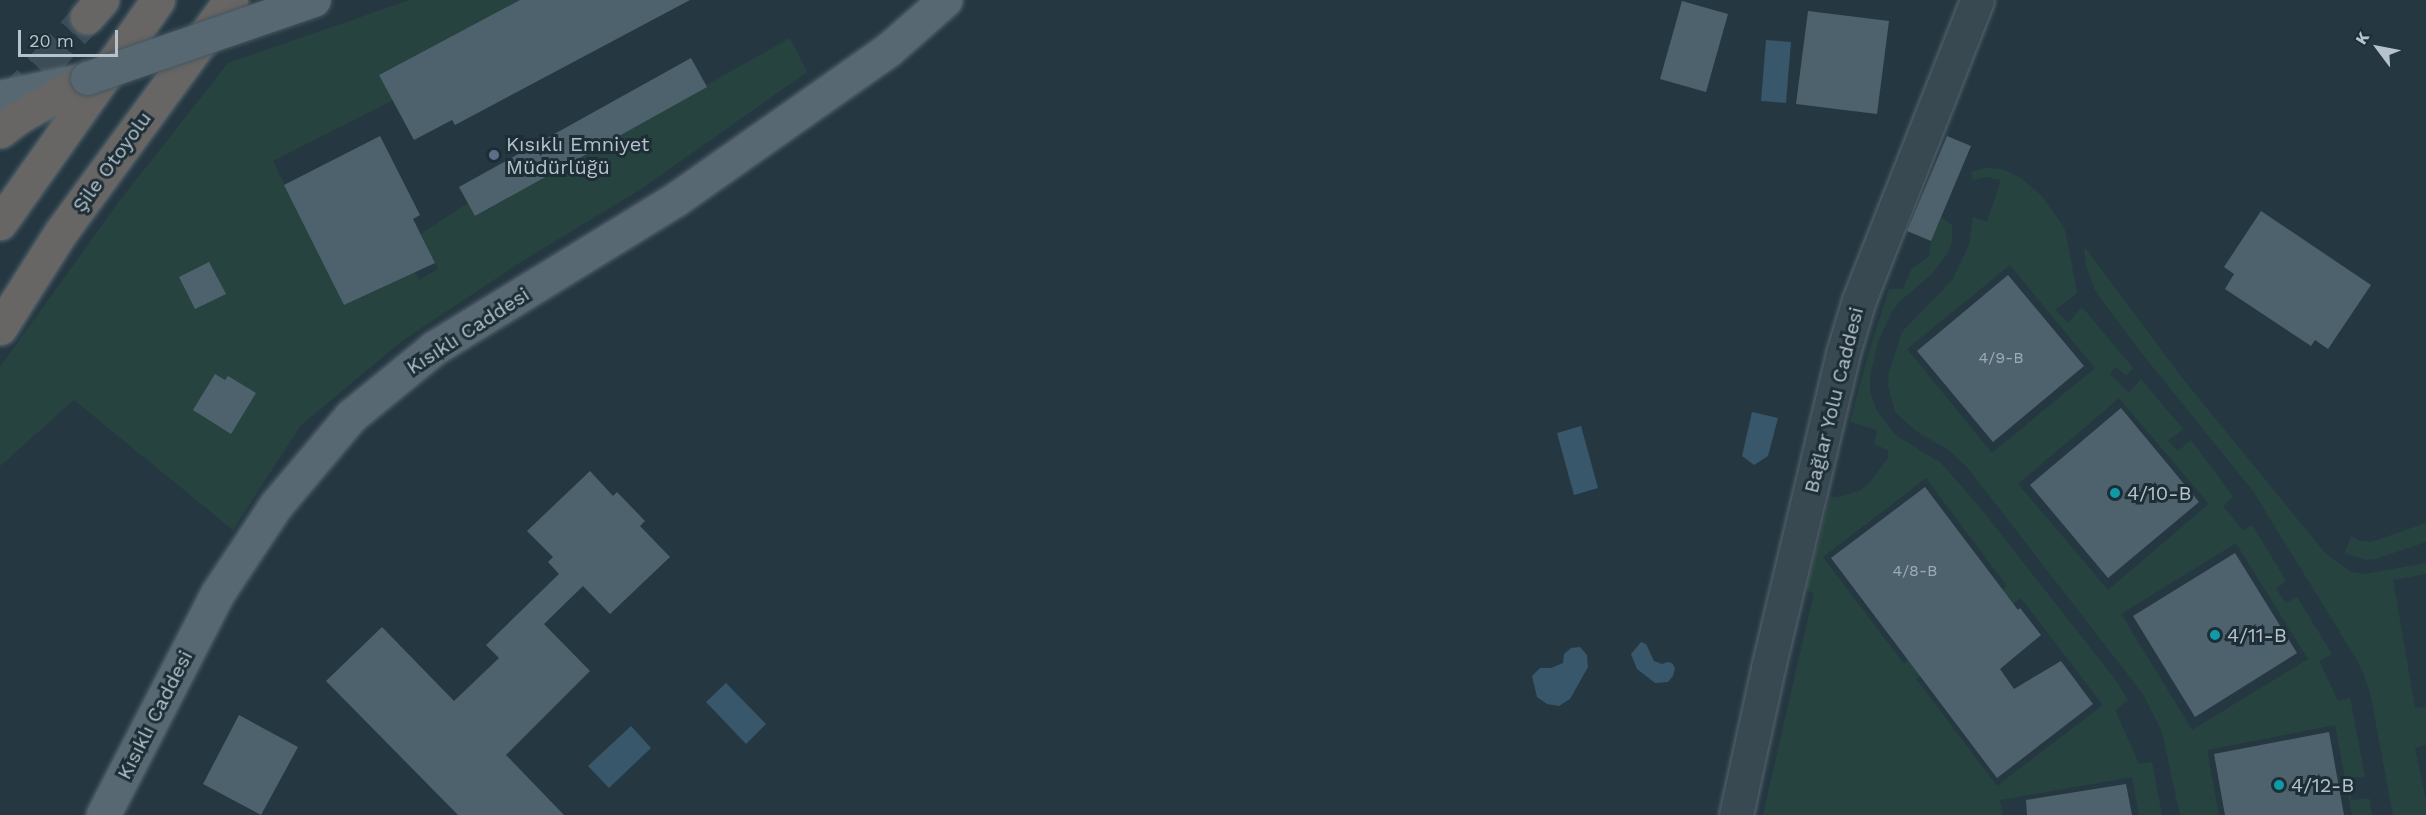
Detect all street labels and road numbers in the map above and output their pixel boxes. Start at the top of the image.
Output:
street label: Şile Otoyolu [68,107,156,217]
street label: Kısıklı Caddesi [402,282,534,380]
street label: Bağlar Yolu Caddesi [1799,304,1869,496]
street label: Kısıklı Caddesi [112,647,198,783]

